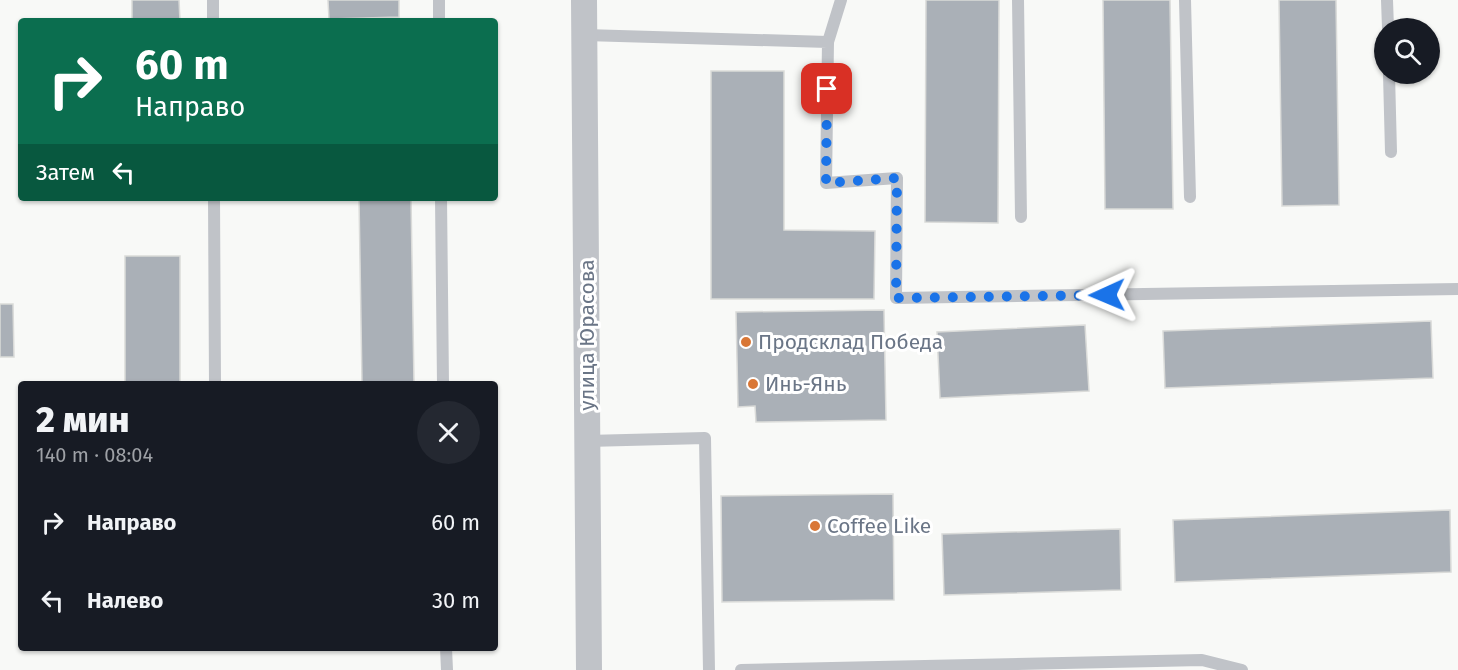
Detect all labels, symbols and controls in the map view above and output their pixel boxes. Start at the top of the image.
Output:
map controls [1374,18,1440,84]
button: search [1374,18,1440,84]
text: 60 m [135,40,229,90]
icon: right [36,42,114,120]
pin [801,63,852,114]
icon: arrive [810,72,843,105]
text: Направо [135,91,245,123]
icon: left [107,156,140,189]
text: Затем [36,159,95,186]
street label: улица Юрасова [574,259,600,411]
position arrow [1075,263,1139,327]
place label: Продсклад Победа [758,329,943,355]
marker: Продсклад Победа [739,335,753,349]
place label: Инь-Янь [765,371,847,397]
marker: Инь-Янь [746,377,760,391]
text: 2 мин [36,398,129,442]
button: close [417,401,480,464]
text: 140 m · 08:04 [36,443,153,467]
icon: right [36,506,69,539]
text: Направо [87,509,176,536]
text: 60 m [431,509,480,536]
place label: Coffee Like [827,513,931,539]
marker: Coffee Like [808,519,822,533]
icon: left [36,584,69,617]
text: Налево [87,587,163,614]
text: 30 m [432,587,480,614]

